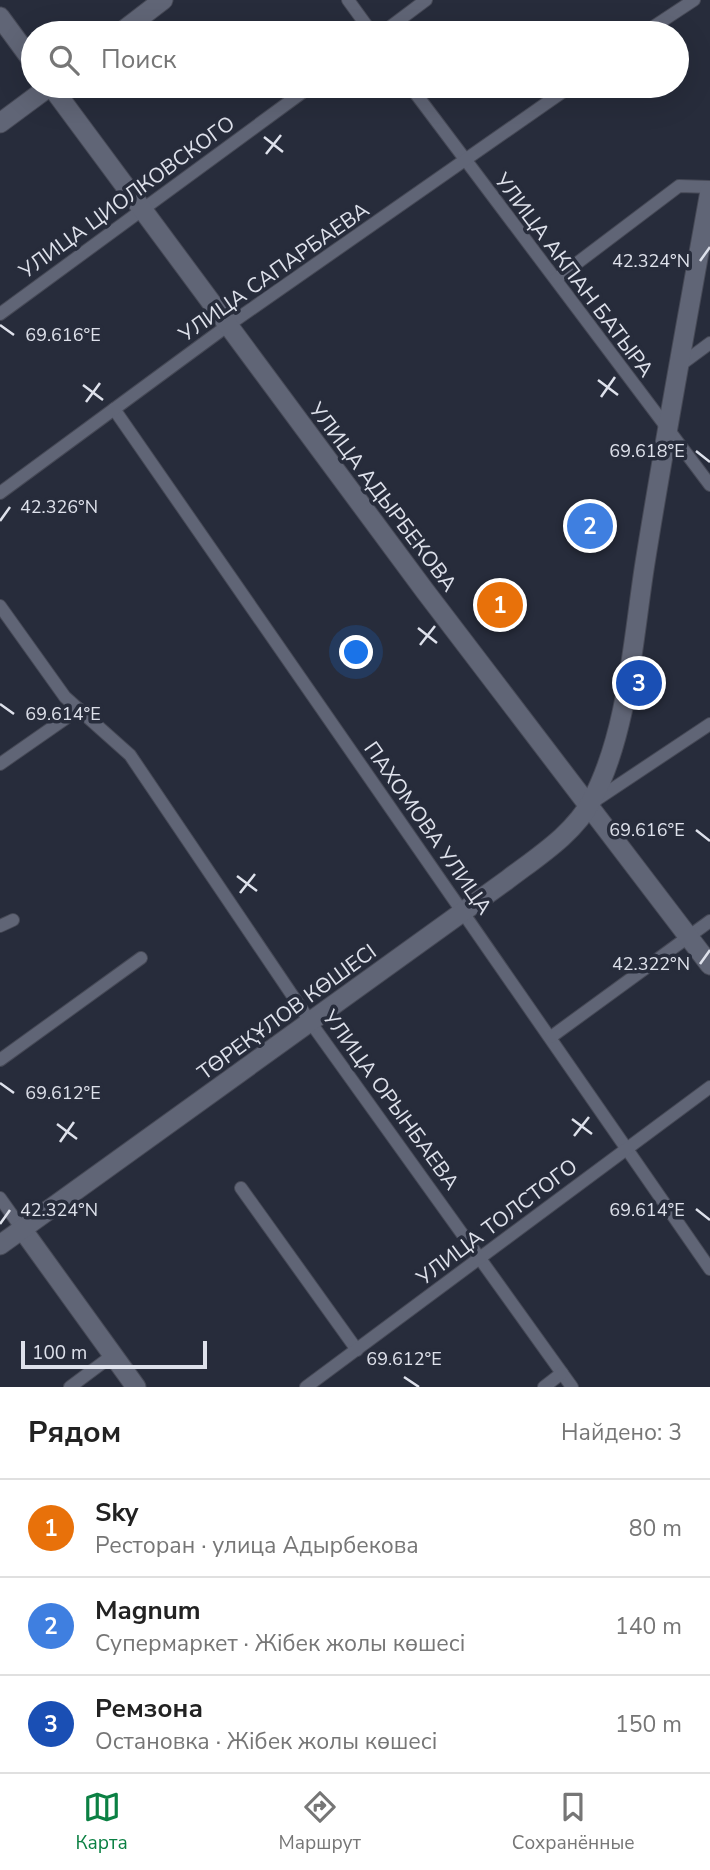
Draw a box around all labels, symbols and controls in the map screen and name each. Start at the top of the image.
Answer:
search box [21,21,689,98]
icon: search [45,41,83,79]
text: Поиск [101,42,177,77]
street label: УЛИЦА ЦИОЛКОВСКОГО [13,109,240,285]
street label: УЛИЦА АКПАН БАТЫРА [488,167,660,383]
street label: УЛИЦА САПАРБАЕВА [173,196,375,349]
text: 42.324°N [612,249,690,273]
text: 69.616°E [25,323,101,347]
street label: УЛИЦА АДЫРБЕКОВА [302,396,463,597]
text: 69.618°E [609,439,685,463]
text: 42.326°N [20,495,98,519]
pin: 2 [567,500,613,552]
pin: 1 [477,579,523,631]
your location [339,635,373,669]
pin: 3 [616,657,662,709]
text: 69.614°E [25,702,101,726]
street label: ПАХОМОВА УЛИЦА [358,736,498,920]
text: 69.616°E [609,818,685,842]
street label: ТӨРЕҚҰЛОВ КӨШЕСІ [192,938,382,1086]
text: 42.322°N [612,952,690,976]
street label: УЛИЦА ОРЫНБАЕВА [316,1004,466,1196]
text: 69.612°E [25,1081,101,1105]
street label: УЛИЦА ТОЛСТОГО [410,1152,583,1292]
text: 42.324°N [20,1198,98,1222]
text: 69.614°E [609,1198,685,1222]
scale bar [21,1338,206,1370]
text: 100 m [32,1340,87,1366]
text: 69.612°E [366,1347,442,1371]
text: Рядом [28,1412,121,1453]
text: Найдено: 3 [561,1417,682,1448]
text: Sky [95,1495,139,1530]
text: 1 [44,1513,58,1544]
text: 80 m [629,1513,682,1544]
text: Ресторан · улица Адырбекова [95,1530,419,1561]
text: Magnum [95,1593,201,1628]
text: 2 [44,1611,58,1642]
text: 140 m [615,1611,682,1642]
text: Супермаркет · Жібек жолы көшесі [95,1628,465,1659]
text: Ремзона [95,1691,203,1726]
text: 3 [44,1709,58,1740]
text: 150 m [615,1709,682,1740]
text: Остановка · Жібек жолы көшесі [95,1726,437,1757]
tab: Карта [75,1788,128,1856]
tab: Маршрут [279,1788,361,1856]
tab: Сохранённые [512,1788,635,1856]

